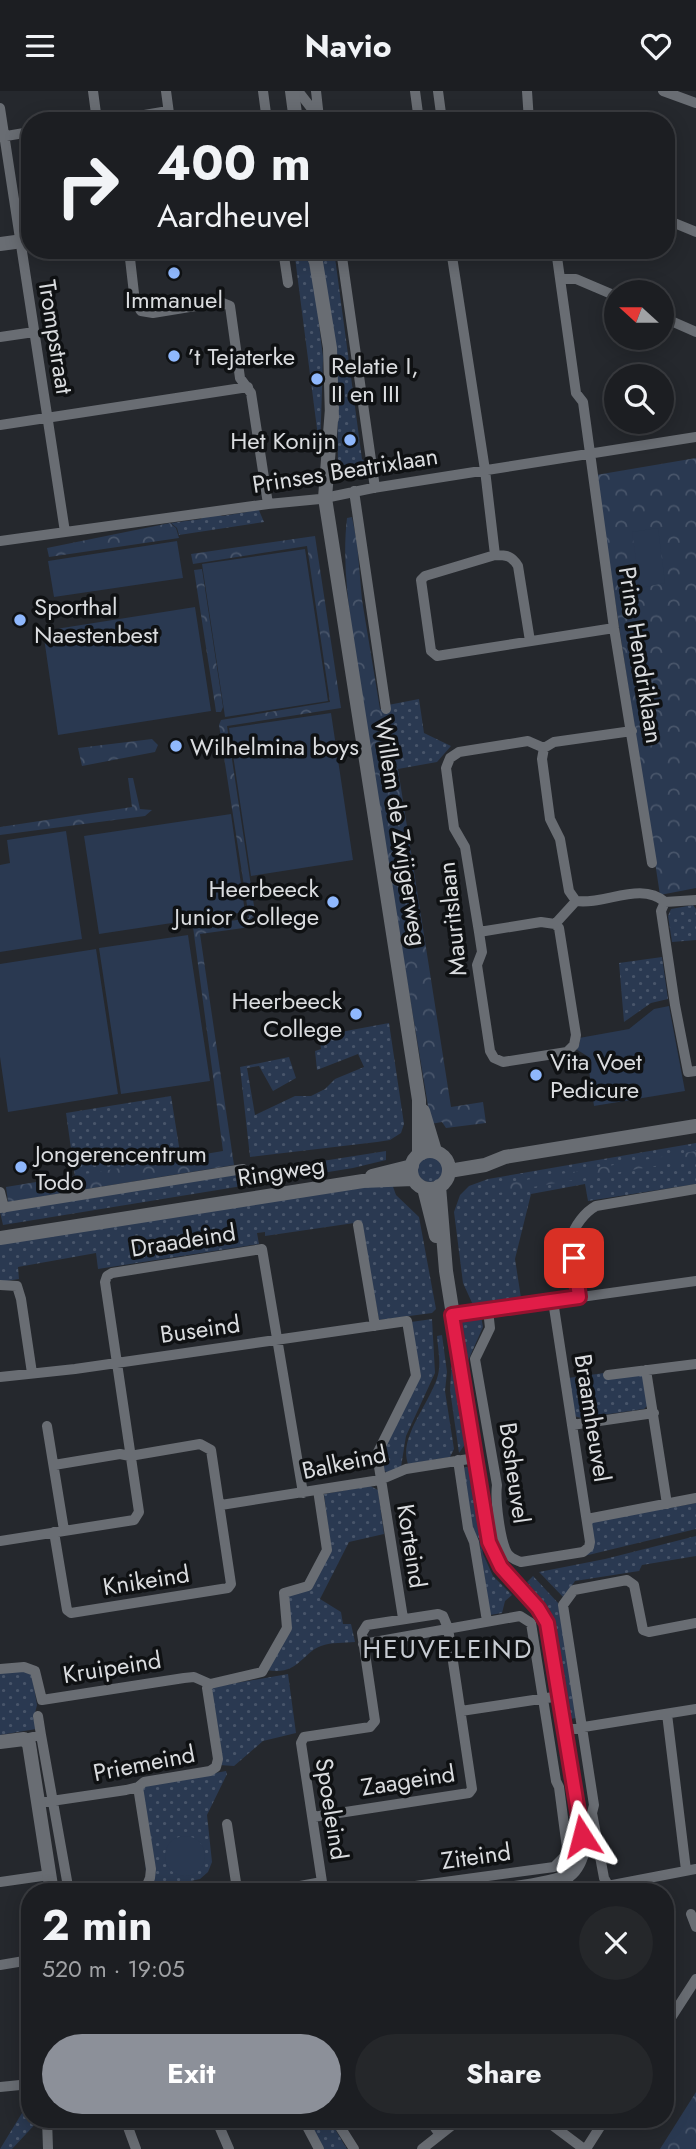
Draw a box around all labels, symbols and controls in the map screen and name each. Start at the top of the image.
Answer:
text: Navio [304,23,392,69]
icon: menu [21,27,59,65]
icon: heart [637,27,675,65]
text: 400 m [157,128,311,198]
icon: right [42,140,133,231]
text: Aardheuvel [157,193,310,239]
marker: Immanuel [166,265,182,281]
street label: Trompstraat [30,277,82,397]
north arrow [604,280,674,350]
map controls [604,280,674,434]
place label: Immanuel [125,282,223,317]
place label: ’t Tejaterke [188,339,295,374]
marker: ’t Tejaterke [166,348,182,364]
place label: Relatie I, II en III [331,348,419,411]
button: search [604,364,674,434]
marker: Relatie I, II en III [309,371,325,387]
place label: Het Konijn [230,423,336,458]
marker: Het Konijn [342,432,358,448]
street label: Prinses Beatrixlaan [250,438,440,502]
street label: Prins Hendriklaan [610,564,672,746]
place label: Sporthal Naestenbest [34,589,159,652]
marker: Sporthal Naestenbest [12,612,28,628]
street label: Willem de Zwijgerweg [366,716,436,948]
place label: Wilhelmina boys [190,729,359,764]
marker: Wilhelmina boys [168,738,184,754]
street label: Mauritslaan [429,860,475,978]
place label: Heerbeeck Junior College [171,871,319,934]
marker: Heerbeeck Junior College [325,894,341,910]
place label: Heerbeeck College [231,983,342,1046]
marker: Heerbeeck College [348,1006,364,1022]
place label: Vita Voet Pedicure [550,1044,642,1107]
marker: Vita Voet Pedicure [528,1067,544,1083]
place label: Jongerencentrum Todo [32,1136,207,1199]
street label: Ringweg [235,1147,327,1195]
marker: Jongerencentrum Todo [13,1159,29,1175]
street label: Draadeind [128,1214,238,1266]
pin [544,1228,604,1288]
icon: arrive [555,1239,593,1277]
street label: Buseind [158,1306,242,1352]
street label: Braamheuvel [566,1352,620,1484]
street label: Bosheuvel [491,1420,539,1526]
street label: Balkeind [299,1436,389,1488]
street label: Korteind [388,1501,436,1591]
street label: Knikeind [100,1556,192,1604]
district label: HEUVELEIND [363,1630,533,1668]
street label: Kruipeind [60,1642,164,1692]
street label: Priemeind [90,1736,198,1790]
street label: Zaageind [358,1755,458,1805]
street label: Spoeleind [307,1756,357,1862]
position arrow [545,1799,619,1873]
street label: Ziteind [439,1834,513,1878]
text: 2 min [42,1895,152,1956]
button: close [579,1906,653,1980]
text: 520 m · 19:05 [42,1952,185,1986]
button: Exit [42,2034,341,2114]
button: Share [355,2034,653,2114]

